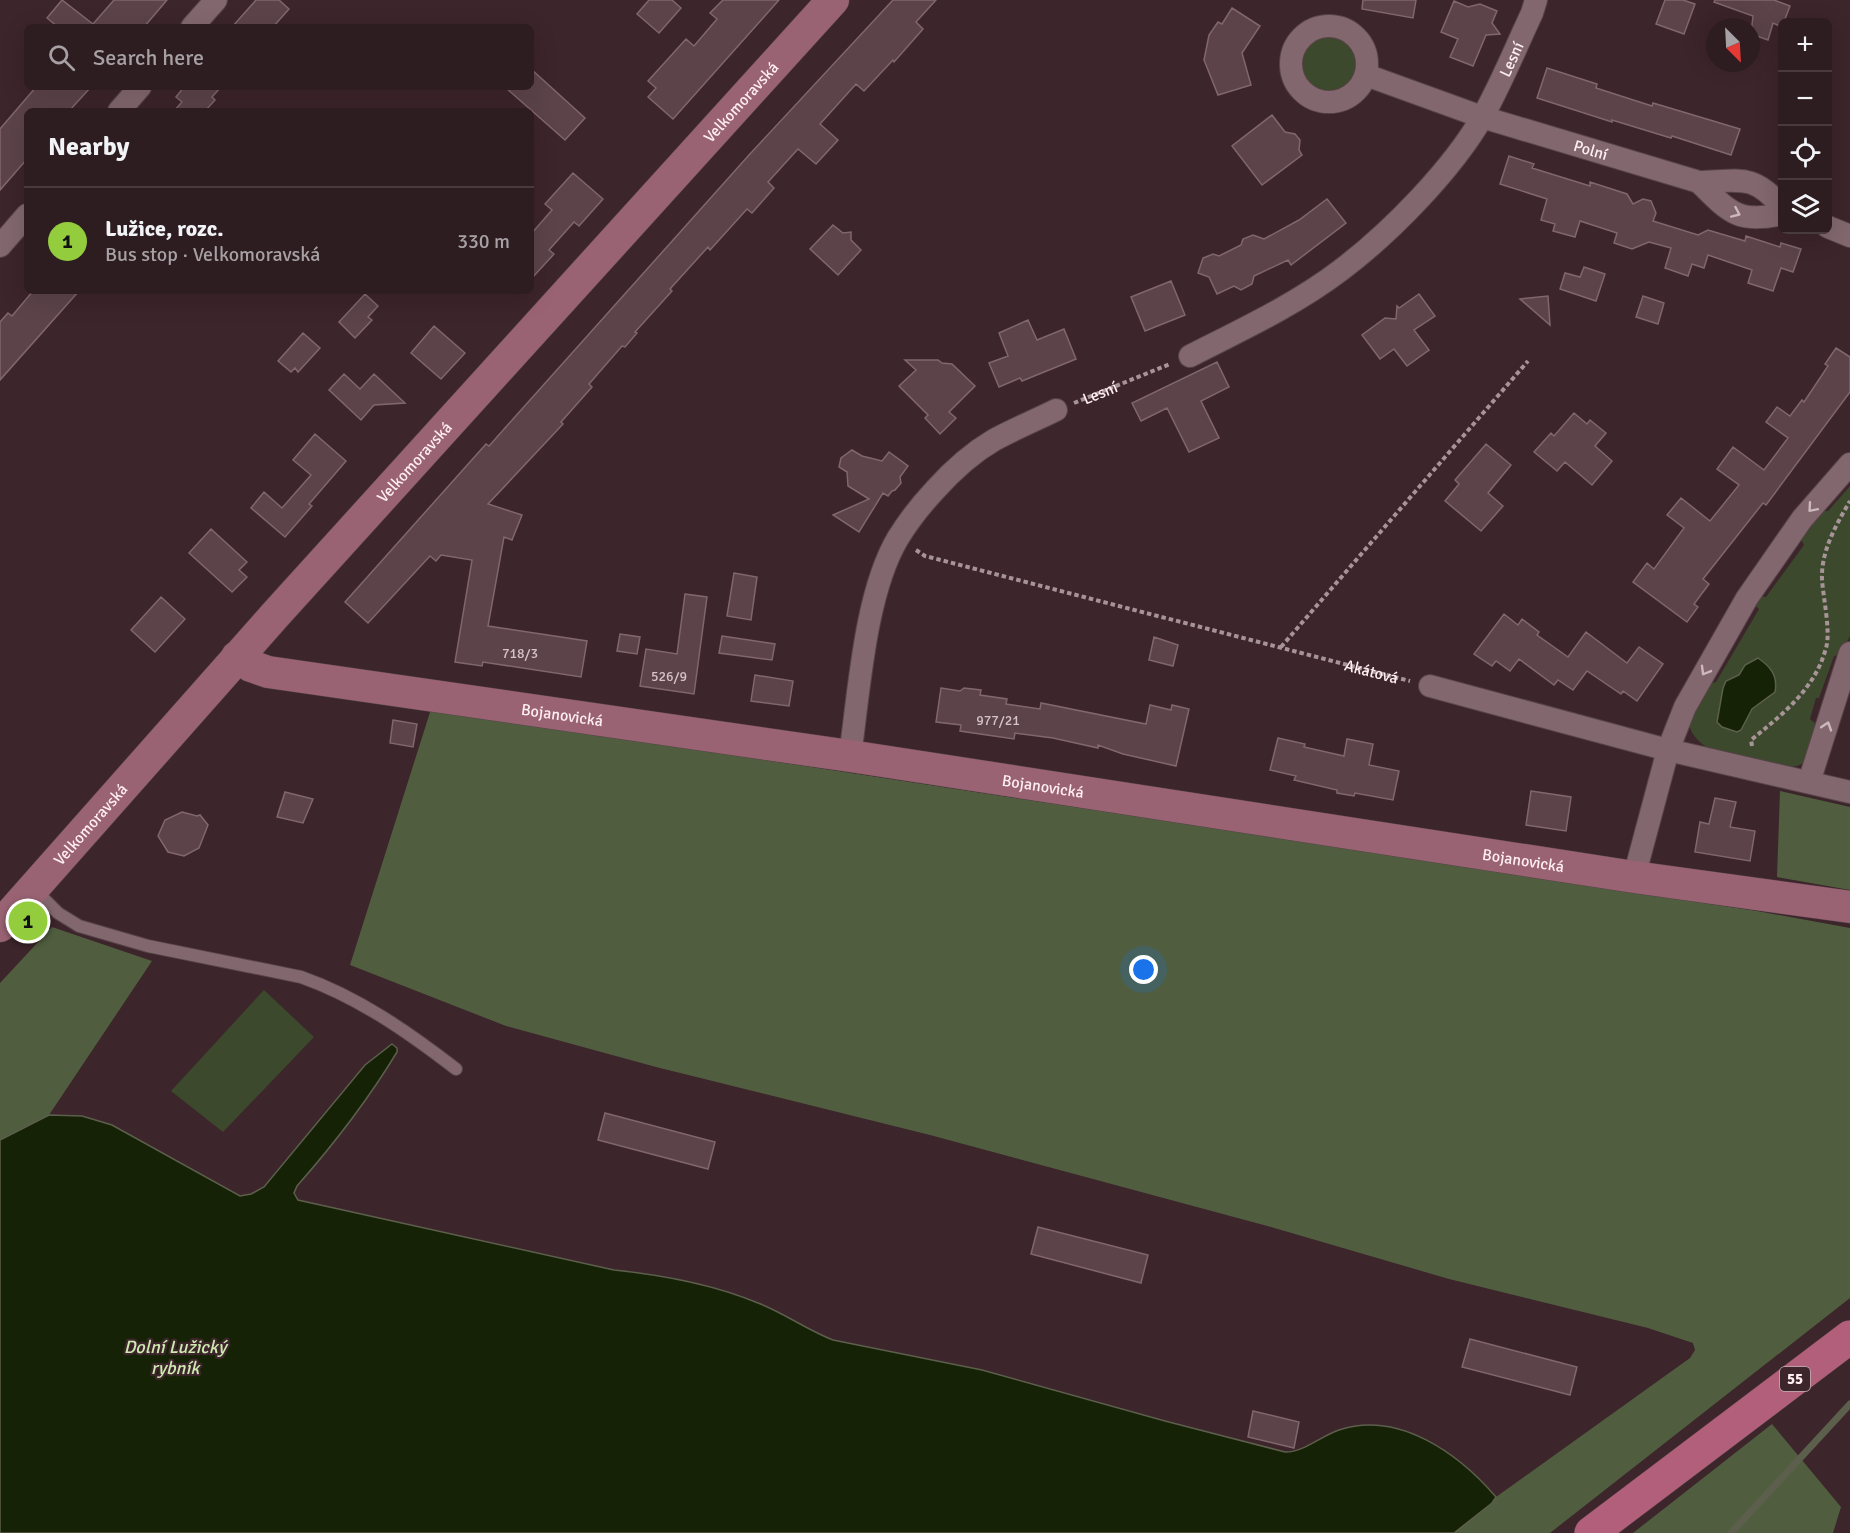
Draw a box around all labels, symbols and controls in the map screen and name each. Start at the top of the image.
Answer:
north arrow [1706,18,1760,72]
map controls [1778,18,1832,234]
button: + [1778,18,1832,72]
search box [24,24,534,90]
street label: Lesní [1495,38,1529,80]
icon: search [45,41,78,74]
text: Search here [93,44,204,71]
street label: Velkomoravská [700,58,783,147]
button: − [1778,72,1832,126]
button: locate [1778,126,1832,180]
text: Nearby [48,131,129,163]
street label: Polní [1571,136,1611,165]
button: layers [1778,180,1832,234]
one-way arrow [1729,206,1740,218]
text: Lužice, rozc. [105,215,223,242]
text: 1 [62,229,73,254]
text: 330 m [457,229,510,254]
text: Bus stop · Velkomoravská [105,242,320,267]
street label: Lesní [1080,377,1121,409]
street label: Velkomoravská [373,418,457,507]
one-way arrow [1808,501,1819,512]
house number: 718/3 [502,645,538,662]
street label: Akátová [1342,656,1400,689]
one-way arrow [1701,665,1712,675]
house number: 526/9 [651,668,687,685]
street label: Bojanovická [520,700,604,731]
house number: 977/21 [976,712,1020,729]
one-way arrow [1820,721,1832,732]
street label: Bojanovická [1001,771,1085,803]
street label: Velkomoravská [49,780,132,870]
street label: Bojanovická [1481,845,1566,877]
pin: 1 [9,898,48,944]
your location [1129,955,1158,984]
water label: Dolní Lužický rybník [124,1336,229,1379]
road number: 55 [1780,1367,1810,1391]

